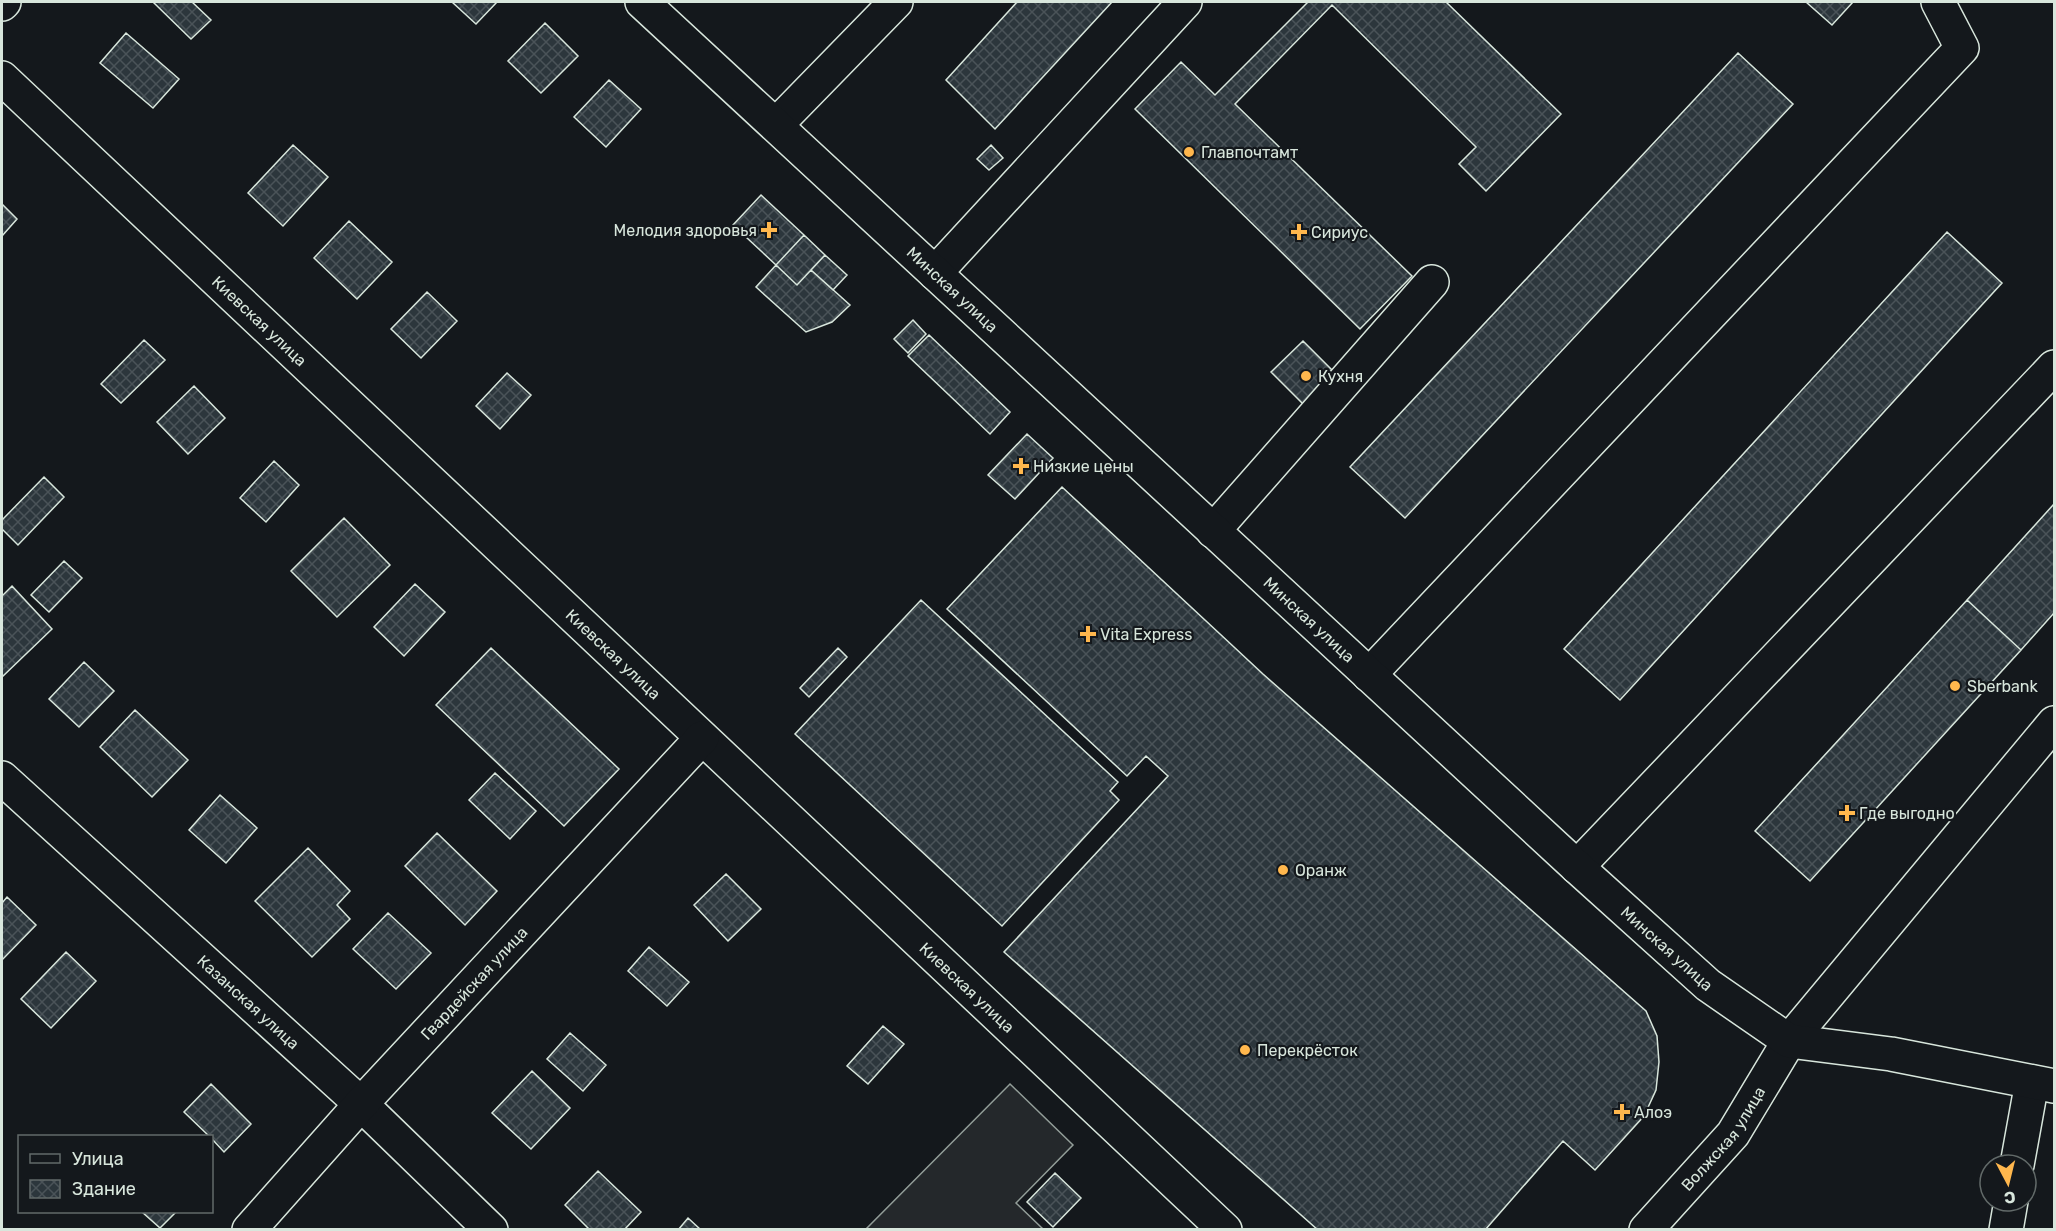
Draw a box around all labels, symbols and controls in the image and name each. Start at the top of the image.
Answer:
place label: Главпочтамт [1201,143,1298,162]
marker: Главпочтамт [1182,145,1196,159]
place label: Мелодия здоровья [614,221,757,240]
marker: Мелодия здоровья [762,223,776,237]
place label: Сириус [1311,223,1368,242]
marker: Сириус [1292,225,1306,239]
street label: Минская улица [903,243,1002,336]
street label: Киевская улица [208,272,311,370]
place label: Кухня [1318,367,1363,386]
marker: Кухня [1299,369,1313,383]
place label: Низкие цены [1033,457,1133,476]
marker: Низкие цены [1014,459,1028,473]
street label: Минская улица [1259,573,1358,666]
street label: Киевская улица [562,605,664,703]
place label: Vita Express [1100,625,1192,644]
marker: Vita Express [1081,627,1095,641]
place label: Sberbank [1967,677,2039,696]
marker: Sberbank [1948,679,1962,693]
place label: Где выгодно [1859,804,1955,823]
marker: Где выгодно [1840,806,1854,820]
place label: Оранж [1295,861,1347,880]
marker: Оранж [1276,863,1290,877]
street label: Минская улица [1617,902,1717,995]
street label: Гвардейская улица [417,923,531,1044]
street label: Киевская улица [916,938,1018,1037]
street label: Казанская улица [193,951,303,1053]
place label: Перекрёсток [1257,1041,1358,1060]
marker: Перекрёсток [1238,1043,1252,1057]
street label: Волжская улица [1677,1083,1769,1195]
place label: Алоэ [1634,1103,1672,1122]
marker: Алоэ [1615,1105,1629,1119]
legend [18,1135,213,1213]
text: Улица [72,1148,124,1170]
north arrow [1978,1153,2038,1213]
text: Здание [72,1178,136,1200]
text: С [2003,1187,2017,1208]

